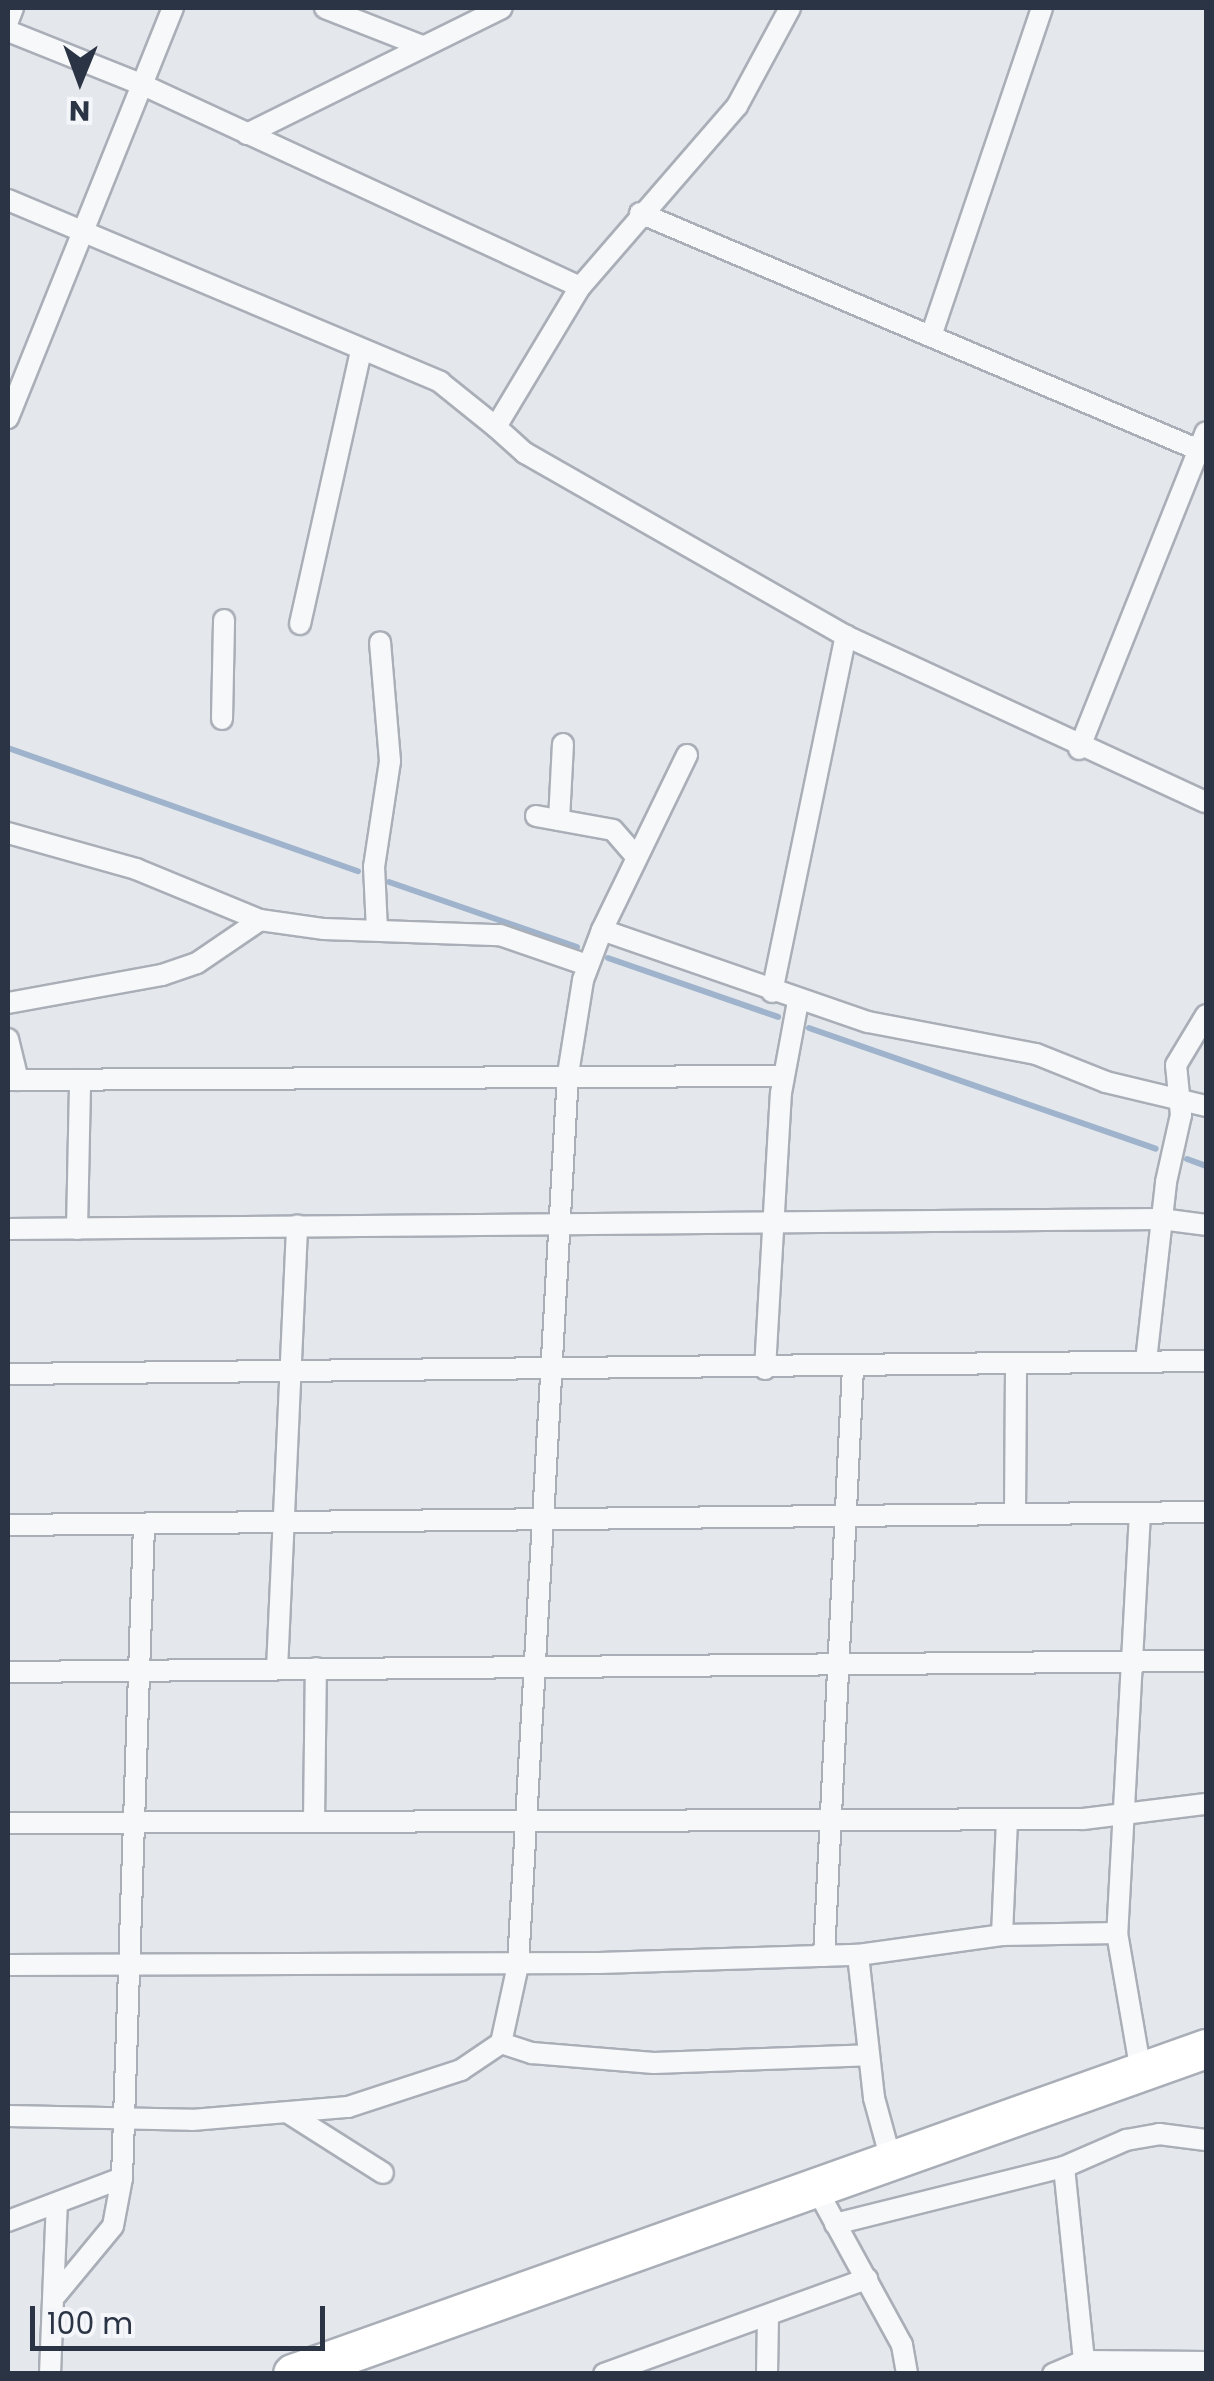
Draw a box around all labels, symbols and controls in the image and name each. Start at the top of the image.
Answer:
north arrow [30,30,130,130]
text: N [69,91,90,130]
scale bar [35,2286,330,2348]
text: 100 m [47,2302,133,2345]

